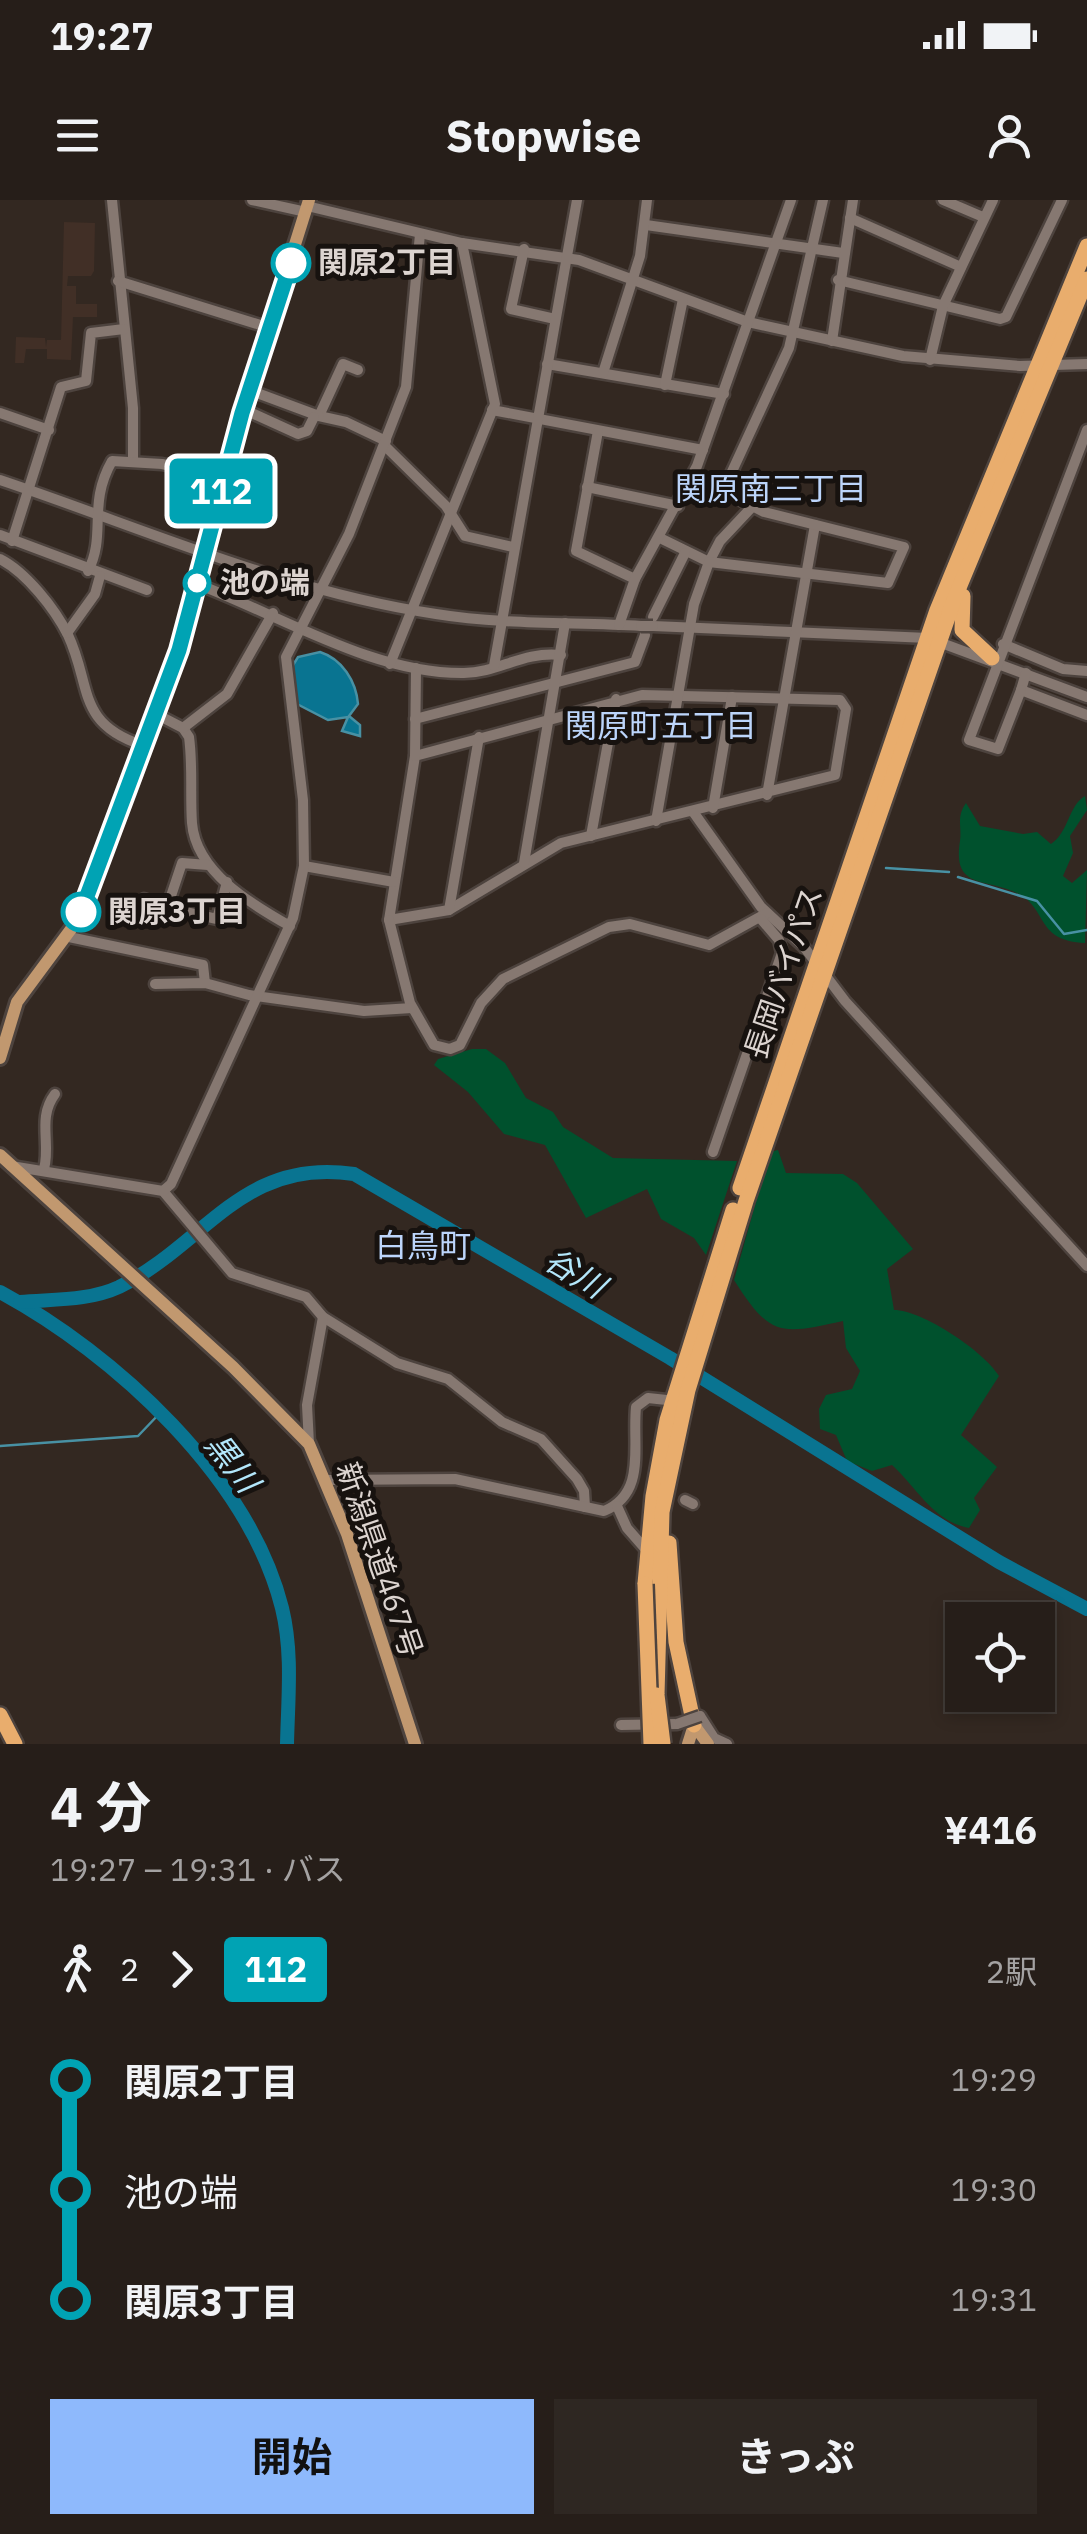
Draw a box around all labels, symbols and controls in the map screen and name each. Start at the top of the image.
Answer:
text: 19:27 [50,11,154,60]
text: Stopwise [446,106,641,164]
icon: menu [50,108,105,163]
icon: person [982,108,1037,163]
place label: 関原2丁目 [318,242,456,281]
marker: 関原2丁目 [272,244,310,282]
line badge: 112 [164,458,278,524]
district label: 関原南三丁目 [675,467,867,509]
text: 112 [189,468,253,514]
place label: 池の端 [220,562,310,601]
marker: 池の端 [184,570,210,596]
district label: 関原町五丁目 [565,704,757,746]
street label: 長岡バイパス [735,881,830,1064]
place label: 関原3丁目 [108,891,246,930]
marker: 関原3丁目 [62,893,100,931]
district label: 白鳥町 [375,1224,471,1266]
water label: 谷川 [537,1238,616,1308]
water label: 黒川 [197,1424,271,1503]
street label: 新潟県道467号 [329,1457,432,1662]
map controls [945,1602,1055,1712]
button: locate [945,1602,1055,1712]
text: 4 分 [50,1771,151,1842]
text: ¥416 [944,1805,1037,1854]
text: 19:27 – 19:31 · バス [50,1848,346,1890]
icon: walk [50,1942,105,1997]
icon: forward [154,1942,209,1997]
text: 112 [244,1946,307,1992]
text: 2 [120,1948,139,1990]
text: 2駅 [986,1950,1037,1992]
text: 関原2丁目 [124,2057,299,2106]
text: 19:29 [951,2058,1037,2100]
text: 池の端 [124,2167,238,2216]
text: 19:30 [951,2168,1037,2210]
text: 関原3丁目 [124,2277,299,2326]
text: 19:31 [951,2278,1037,2320]
button: 開始 [50,2399,534,2514]
button: きっぷ [554,2399,1037,2514]

